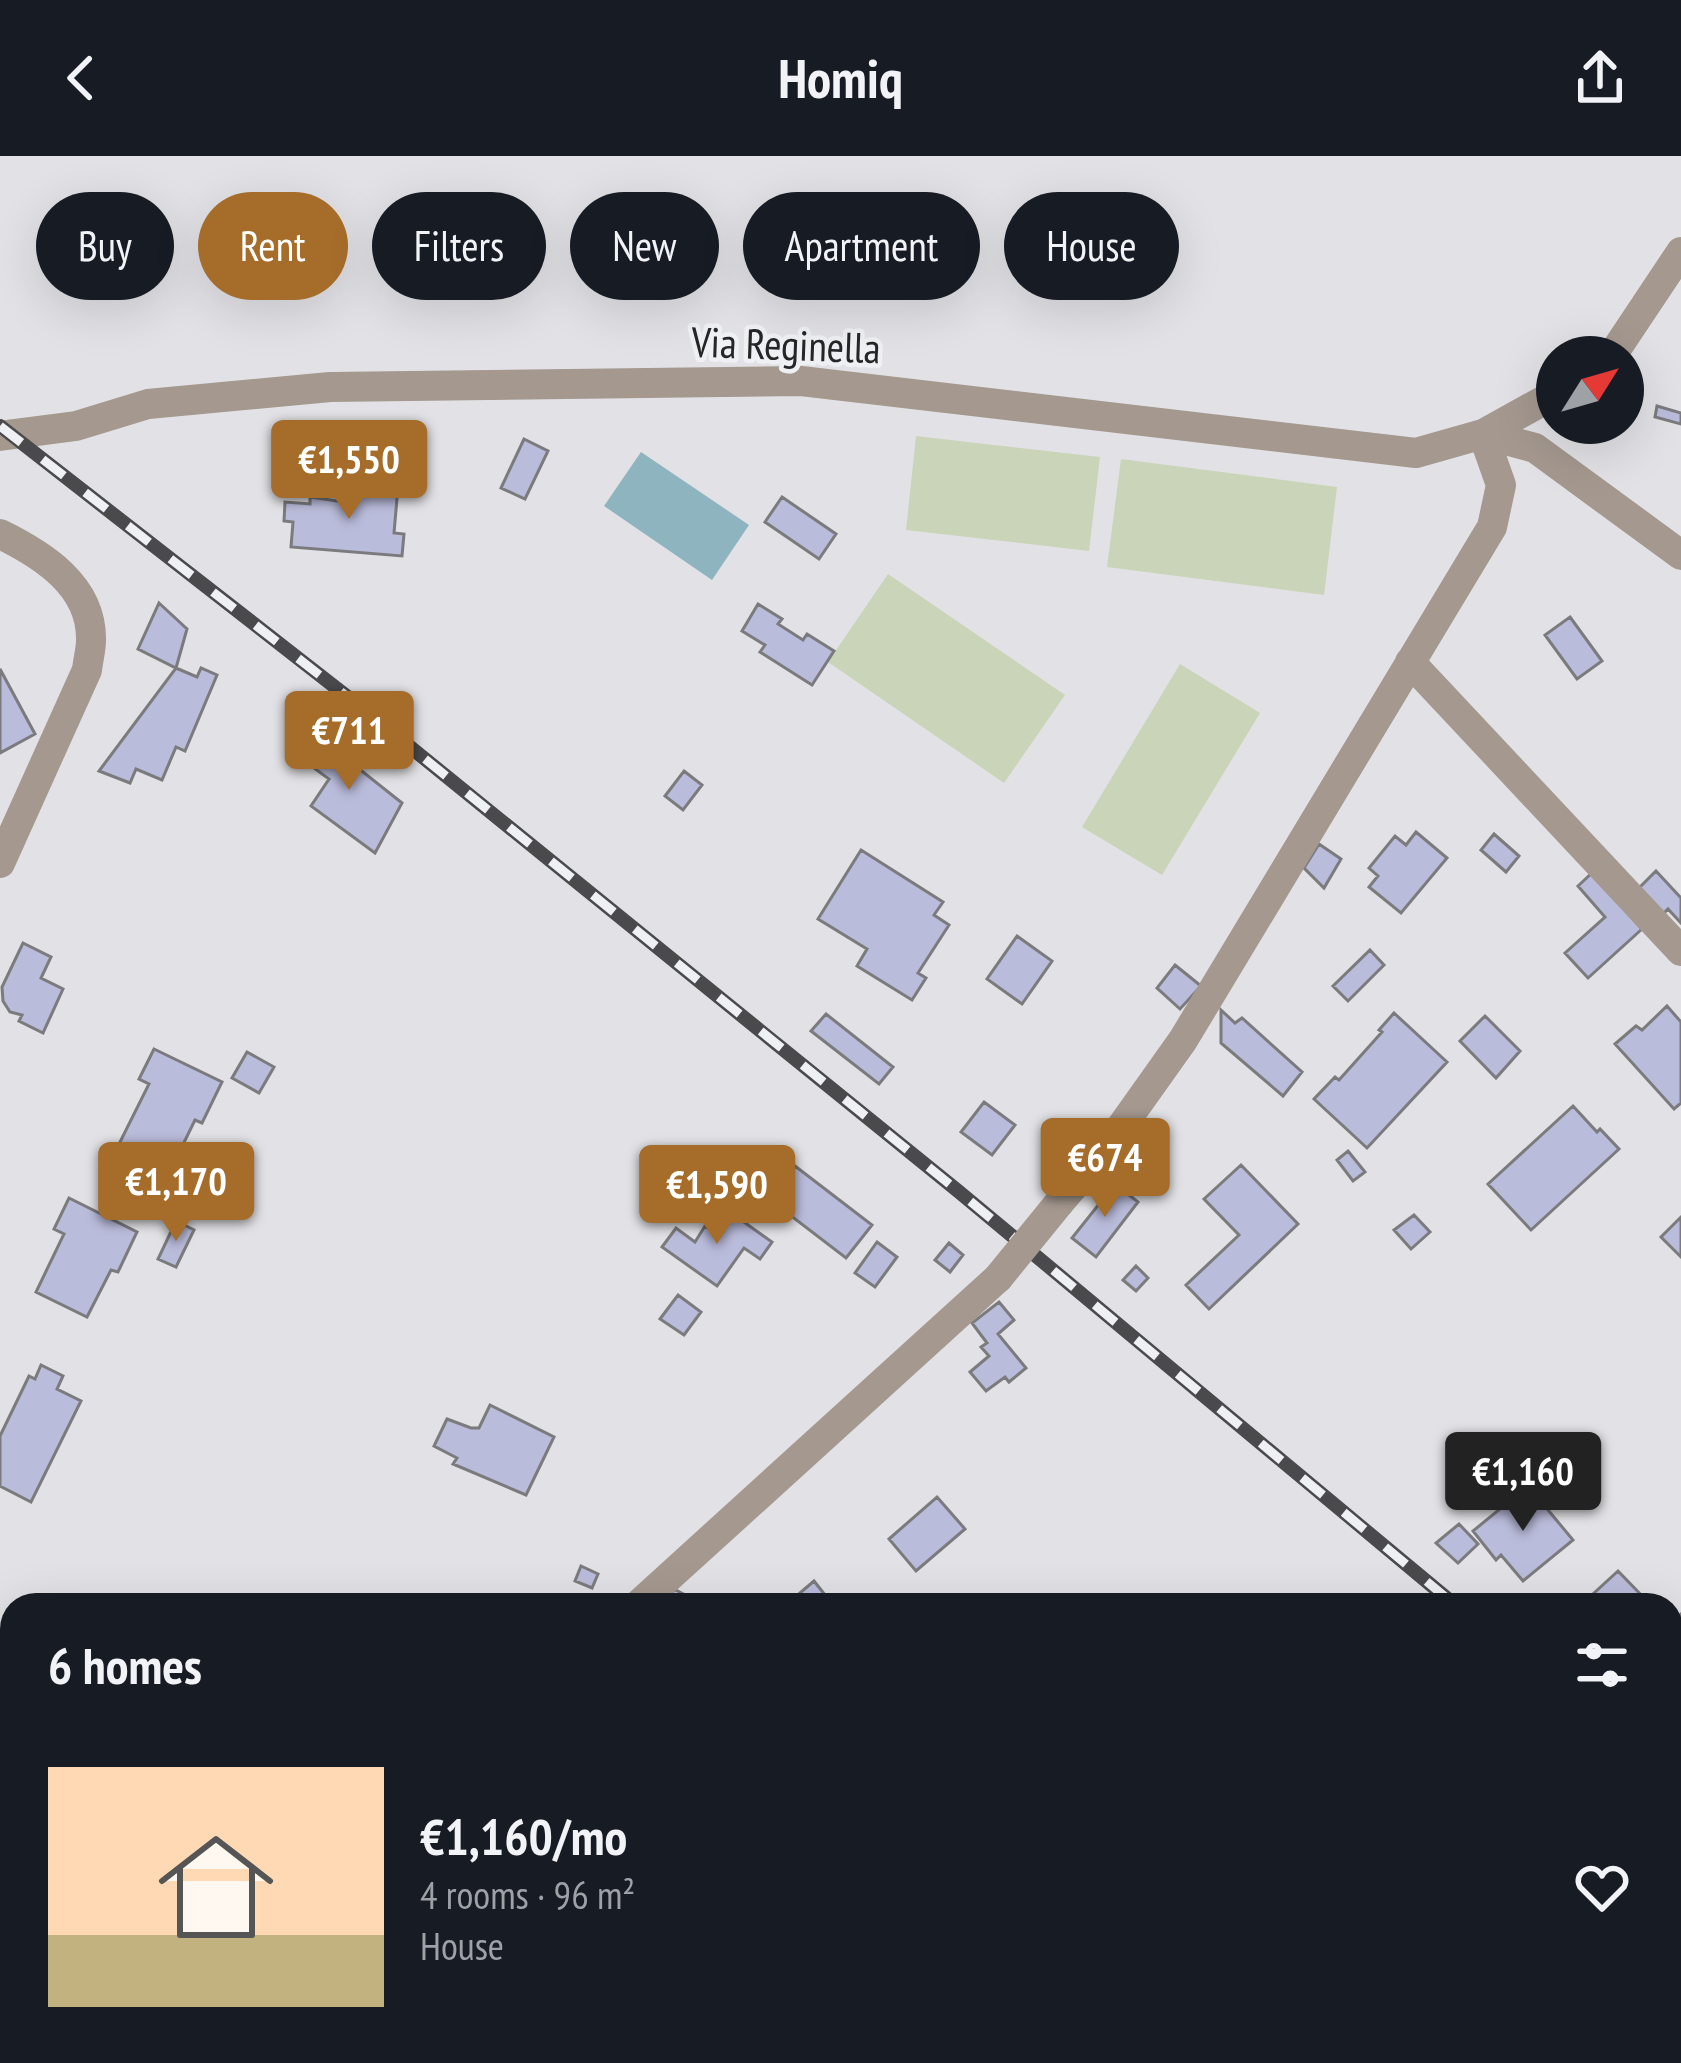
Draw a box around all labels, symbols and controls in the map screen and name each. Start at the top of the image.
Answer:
text: Homiq [778,43,903,113]
icon: back [48,45,114,111]
icon: share [1567,45,1633,111]
chip: Buy [36,192,174,300]
chip: Rent [198,192,348,300]
chip: Filters [372,192,546,300]
chip: New [570,192,719,300]
chip: Apartment [743,192,980,300]
chip: House [1004,192,1179,300]
street label: Via Reginella [690,314,882,375]
north arrow [1536,336,1644,444]
map controls [1536,336,1644,444]
pin: €1,550 [251,420,447,522]
text: €1,550 [298,433,400,484]
pin: €711 [278,691,420,793]
text: €711 [312,704,386,755]
pin: €674 [1034,1118,1176,1220]
text: €674 [1068,1131,1142,1182]
pin: €1,170 [78,1142,274,1244]
pin: €1,590 [619,1145,815,1247]
text: €1,170 [125,1155,227,1206]
text: €1,590 [666,1158,768,1209]
pin: €1,160 [1425,1432,1621,1534]
text: €1,160 [1472,1445,1574,1496]
text: 6 homes [48,1632,202,1698]
icon: filters [1569,1632,1635,1698]
text: €1,160/mo [420,1803,627,1869]
icon: home [144,1815,288,1959]
icon: heart [1569,1854,1635,1920]
text: 4 rooms · 96 m² [420,1869,635,1920]
text: House [420,1920,504,1971]

